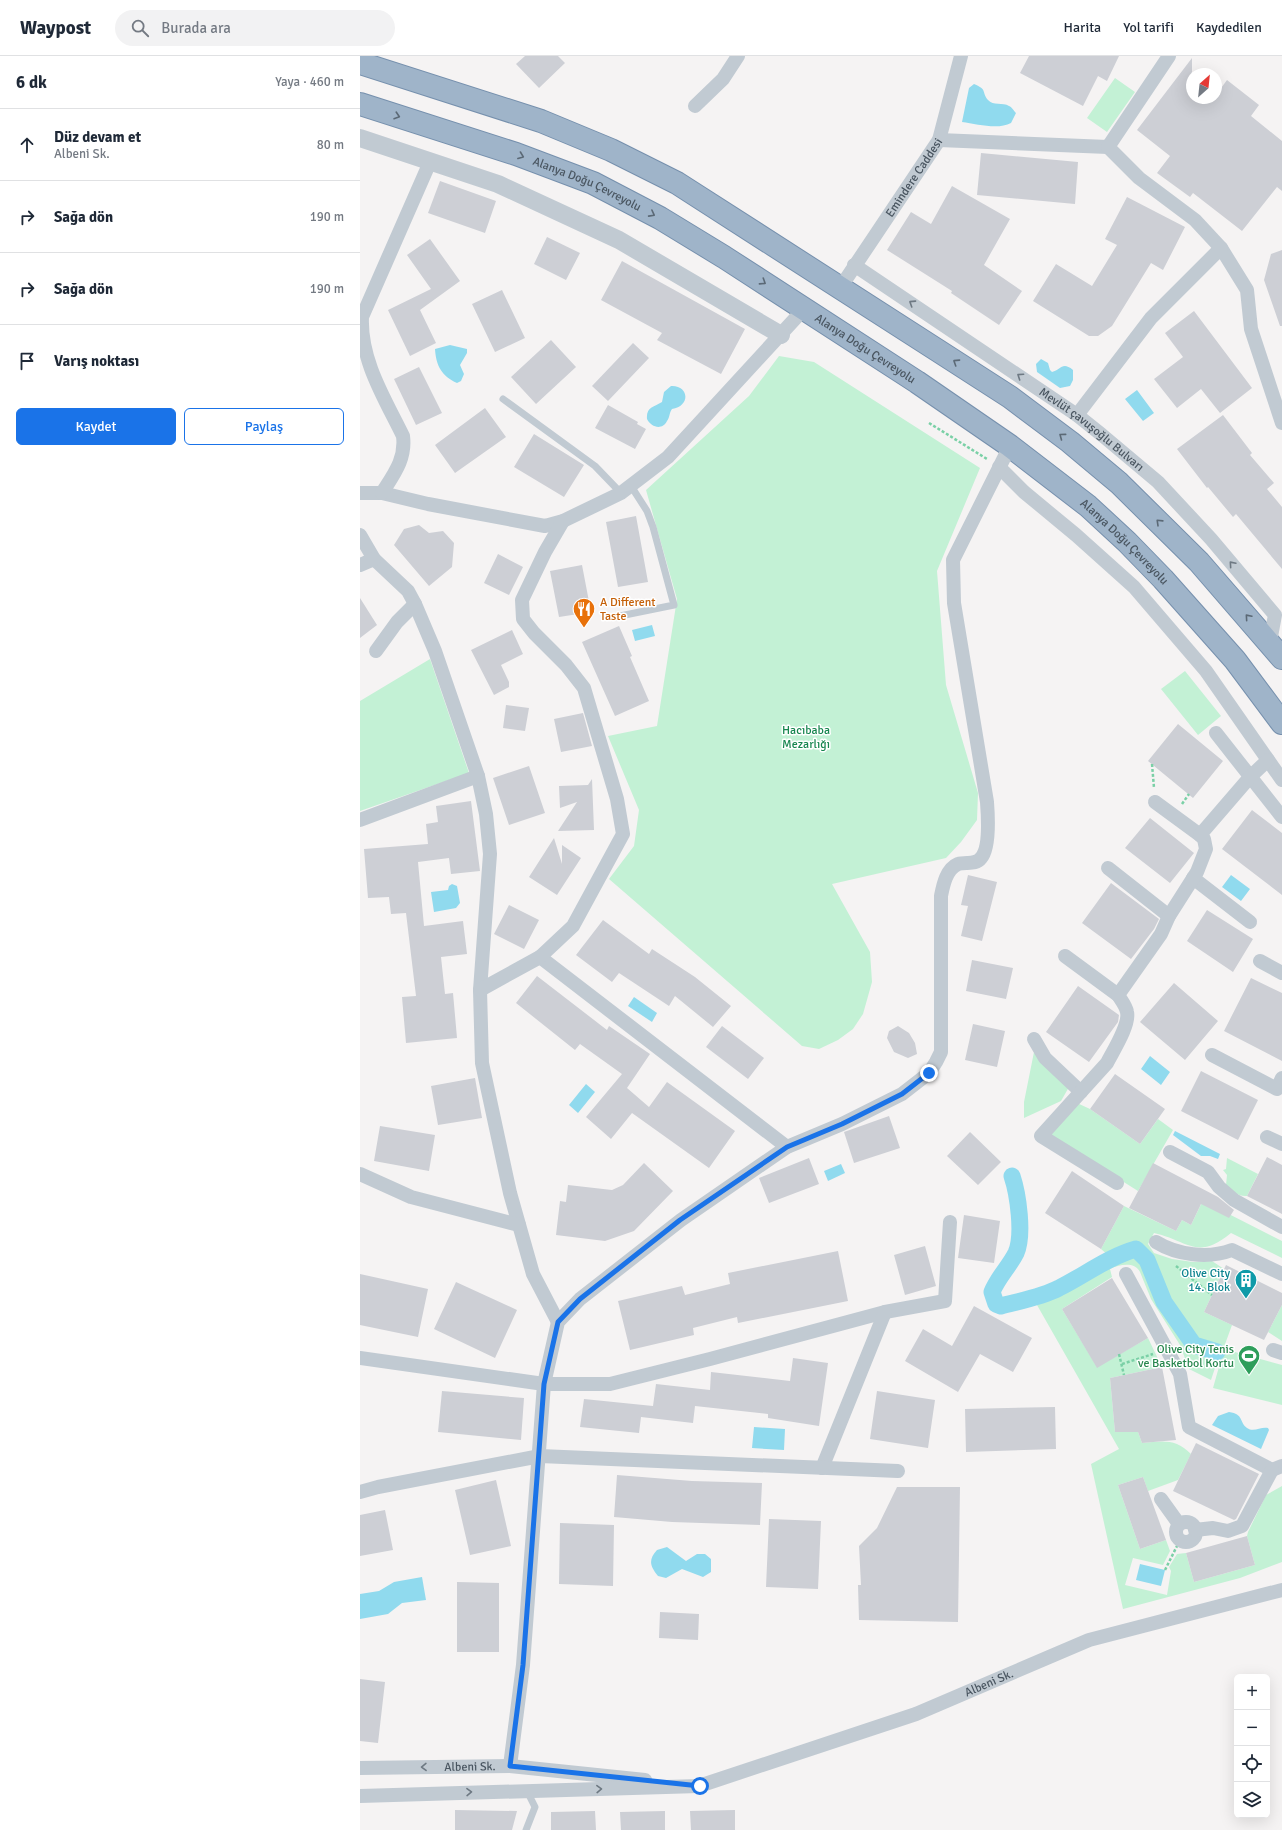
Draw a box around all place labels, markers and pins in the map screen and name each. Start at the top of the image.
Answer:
place label: A Different Taste [600,595,655,624]
restaurant icon: A Different Taste [571,596,597,629]
place label: Olive City 14. Blok [1181,1266,1230,1295]
building icon: Olive City 14. Blok [1233,1267,1259,1300]
place label: Olive City Tenis ve Basketbol Kortu [1138,1342,1234,1371]
sports icon: Olive City Tenis ve Basketbol Kortu [1236,1343,1262,1376]

